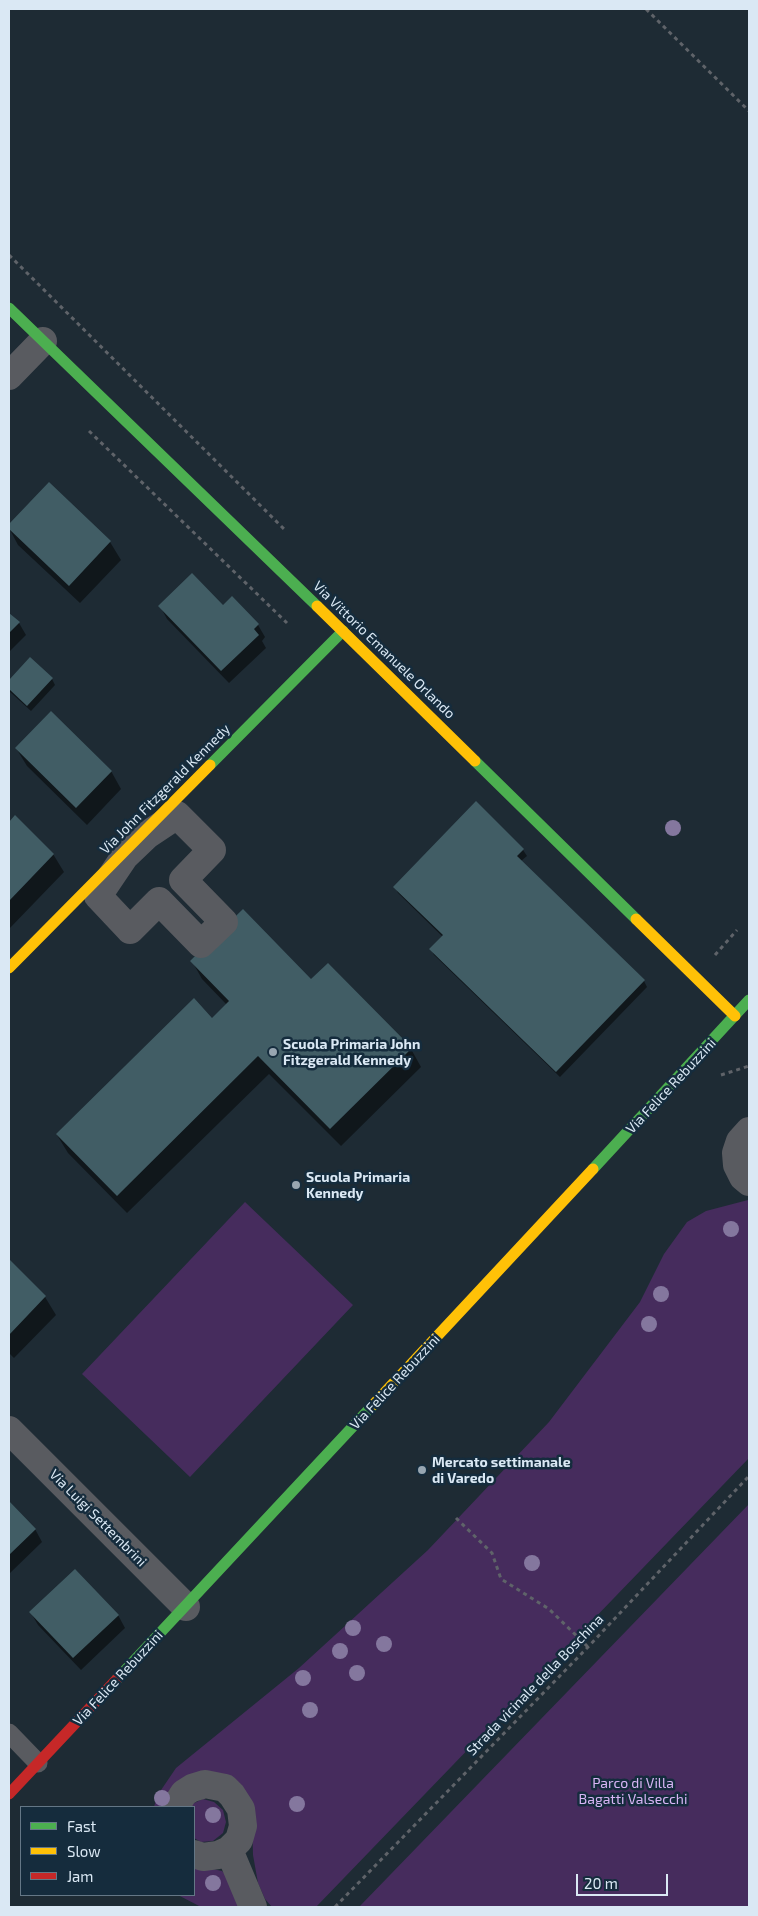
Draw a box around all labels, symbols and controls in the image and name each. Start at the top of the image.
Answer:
street label: Via Vittorio Emanuele Orlando [310,578,458,722]
street label: Via John Fitzgerald Kennedy [96,720,234,858]
street label: Via Felice Rebuzzini [623,1035,719,1137]
place label: Scuola Primaria John Fitzgerald Kennedy [283,1036,420,1068]
marker: Scuola Primaria John Fitzgerald Kennedy [267,1046,279,1058]
place label: Scuola Primaria Kennedy [306,1169,410,1202]
marker: Scuola Primaria Kennedy [290,1179,302,1191]
street label: Via Felice Rebuzzini [347,1331,443,1433]
place label: Mercato settimanale di Varedo [432,1454,571,1486]
marker: Mercato settimanale di Varedo [416,1464,428,1476]
street label: Via Luigi Settembrini [46,1466,150,1570]
street label: Strada vicinale della Boschina [463,1611,607,1759]
street label: Via Felice Rebuzzini [70,1627,166,1729]
park label: Parco di Villa Bagatti Valsecchi [579,1775,687,1808]
legend [20,1806,195,1896]
text: Fast [67,1817,96,1835]
text: Slow [67,1842,101,1860]
scale bar [578,1864,670,1896]
text: Jam [67,1867,93,1885]
text: 20 m [584,1874,618,1892]

